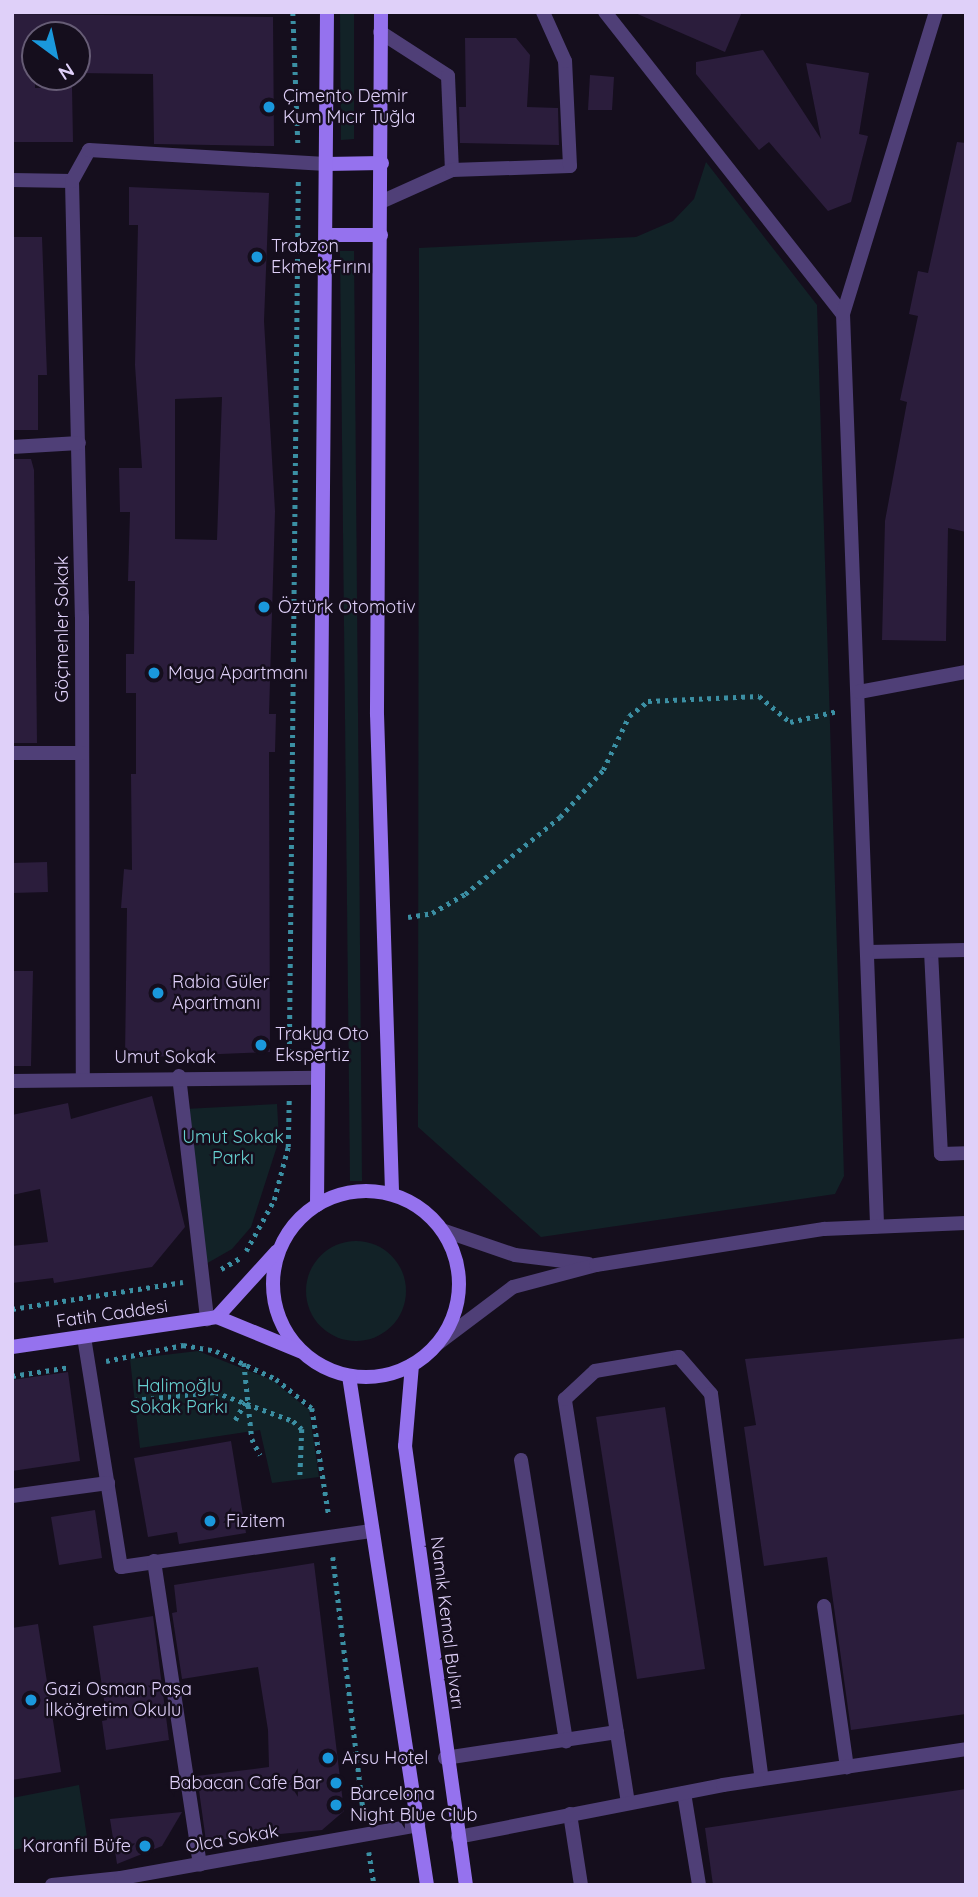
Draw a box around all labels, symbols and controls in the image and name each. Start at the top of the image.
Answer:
north arrow [21,21,91,91]
text: N [54,58,79,86]
place label: Çimento Demir Kum Mıcır Tuğla [283,86,415,128]
marker: Çimento Demir Kum Mıcır Tuğla [261,99,277,115]
place label: Trabzon Ekmek Fırını [271,236,371,278]
marker: Trabzon Ekmek Fırını [249,249,265,265]
street label: Göçmenler Sokak [51,556,73,702]
place label: Öztürk Otomotiv [278,596,416,618]
marker: Öztürk Otomotiv [256,599,272,615]
place label: Maya Apartmanı [168,662,308,684]
marker: Maya Apartmanı [146,665,162,681]
place label: Rabia Güler Apartmanı [172,972,269,1014]
marker: Rabia Güler Apartmanı [150,985,166,1001]
place label: Trakya Oto Ekspertiz [275,1024,369,1066]
marker: Trakya Oto Ekspertiz [253,1037,269,1053]
street label: Umut Sokak [114,1046,216,1068]
park label: Umut Sokak Parkı [182,1127,284,1170]
street label: Fatih Caddesi [55,1295,169,1333]
park label: Halimoğlu Sokak Parkı [130,1376,228,1418]
place label: Fizitem [226,1510,285,1532]
marker: Fizitem [200,1511,220,1531]
street label: Namık Kemal Bulvarı [426,1535,468,1711]
place label: Gazi Osman Paşa İlköğretim Okulu [45,1679,192,1722]
marker: Gazi Osman Paşa İlköğretim Okulu [23,1692,39,1708]
place label: Arsu Hotel [342,1747,428,1769]
marker: Arsu Hotel [320,1750,336,1766]
place label: Babacan Cafe Bar [169,1772,322,1794]
marker: Babacan Cafe Bar [328,1775,344,1791]
place label: Barcelona Night Blue Club [350,1784,477,1826]
marker: Barcelona Night Blue Club [328,1797,344,1813]
street label: Olca Sokak [184,1820,280,1858]
place label: Karanfil Büfe [23,1835,131,1857]
marker: Karanfil Büfe [137,1838,153,1854]

